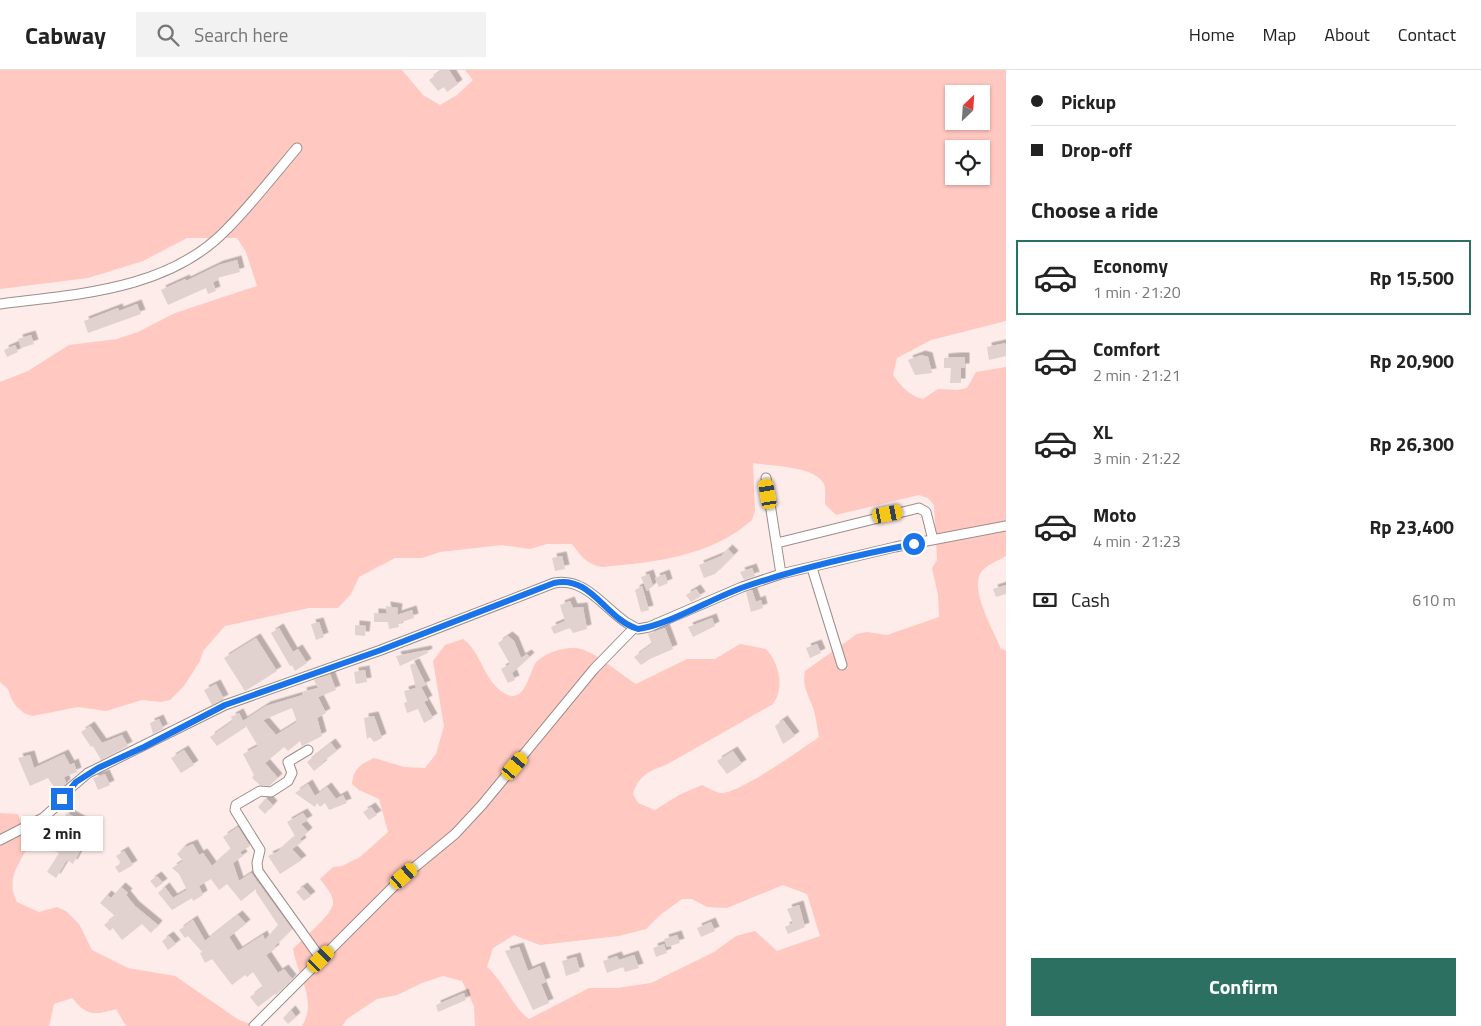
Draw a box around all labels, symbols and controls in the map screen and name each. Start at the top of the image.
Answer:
search box [136,12,486,57]
text: Cabway [25,17,106,53]
text: Search here [194,20,288,49]
icon: search [154,21,182,49]
text: Home [1189,21,1235,48]
text: Map [1263,21,1296,48]
text: About [1324,21,1370,48]
text: Contact [1398,21,1456,48]
north arrow [945,85,990,130]
map controls [945,85,990,185]
text: Pickup [1061,87,1116,116]
text: Drop-off [1061,135,1132,164]
button: locate [945,140,990,185]
text: Choose a ride [1031,193,1158,227]
text: Economy [1093,251,1168,280]
icon: car [1033,255,1078,300]
text: Rp 15,500 [1370,263,1454,292]
text: 1 min · 21:20 [1093,280,1181,304]
text: Comfort [1093,334,1160,363]
icon: car [1033,338,1078,383]
text: Rp 20,900 [1370,346,1454,375]
text: 2 min · 21:21 [1093,363,1181,387]
text: XL [1093,417,1113,446]
icon: car [1033,421,1078,466]
text: Rp 26,300 [1370,429,1454,458]
text: 3 min · 21:22 [1093,446,1181,470]
car [758,478,777,510]
text: Moto [1093,500,1136,529]
car [871,504,904,524]
icon: car [1033,504,1078,549]
text: Rp 23,400 [1370,512,1454,541]
text: 4 min · 21:23 [1093,529,1181,553]
route start [903,533,925,555]
text: Cash [1071,585,1110,614]
icon: cash [1031,586,1059,614]
text: 610 m [1412,588,1456,612]
car [499,750,530,782]
route end [51,788,73,810]
callout: 2 min [21,816,103,852]
text: 2 min [43,821,81,845]
car [387,860,420,892]
car [305,943,336,975]
button: Confirm [1031,958,1456,1016]

